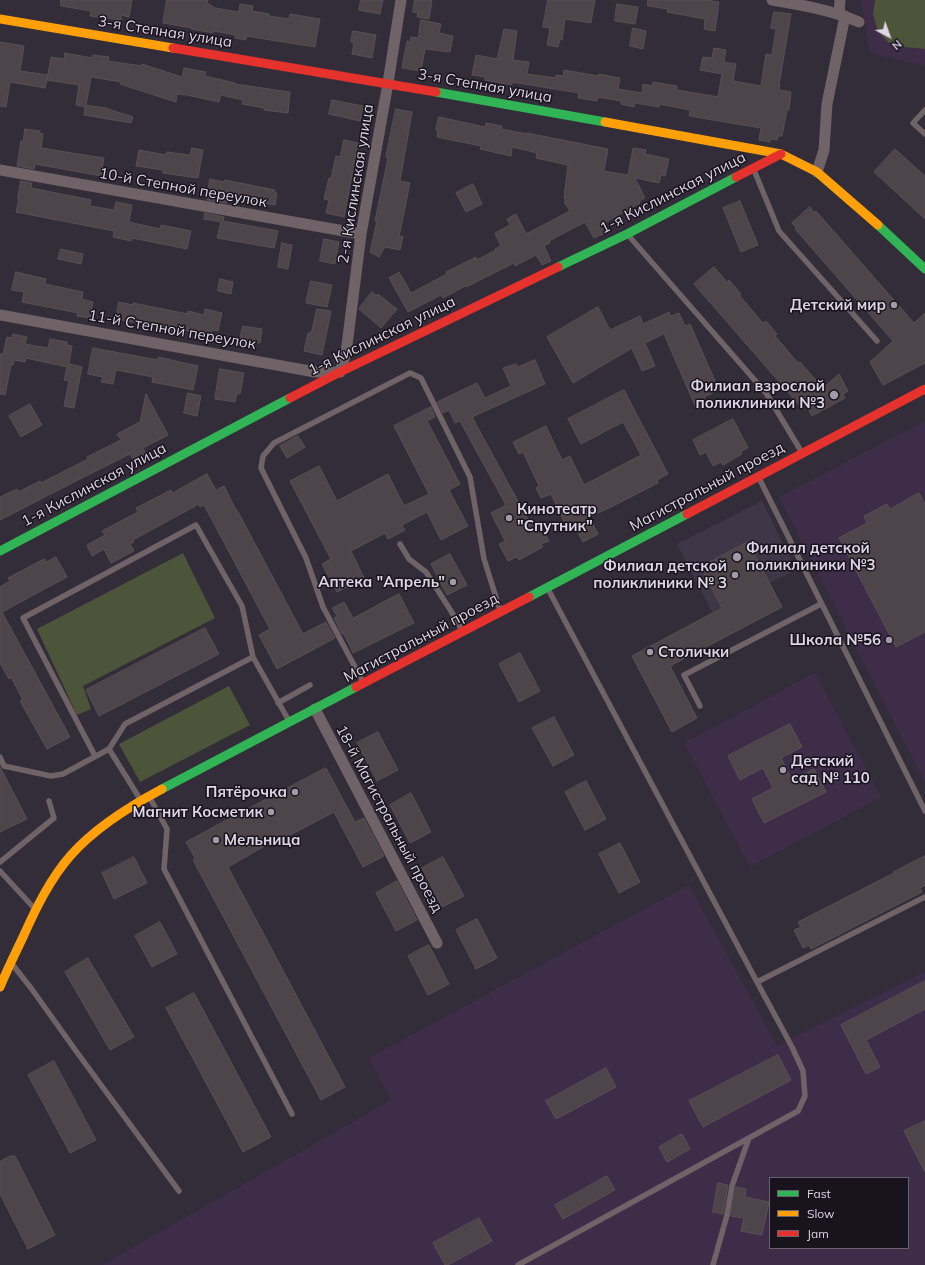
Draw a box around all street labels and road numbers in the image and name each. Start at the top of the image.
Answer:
street label: 3-я Степная улица [97,12,233,52]
street label: 3-я Степная улица [417,65,553,107]
street label: 2-я Кислинская улица [334,103,378,265]
street label: 1-я Кислинская улица [597,148,749,238]
street label: 10-й Степной переулок [98,164,268,212]
street label: 1-я Кислинская улица [306,293,458,379]
street label: 11-й Степной переулок [87,306,257,354]
street label: 1-я Кислинская улица [19,439,169,531]
street label: Магистральный проезд [627,439,787,535]
street label: Магистральный проезд [341,590,501,686]
street label: 18-й Магистральный проезд [332,722,446,916]

